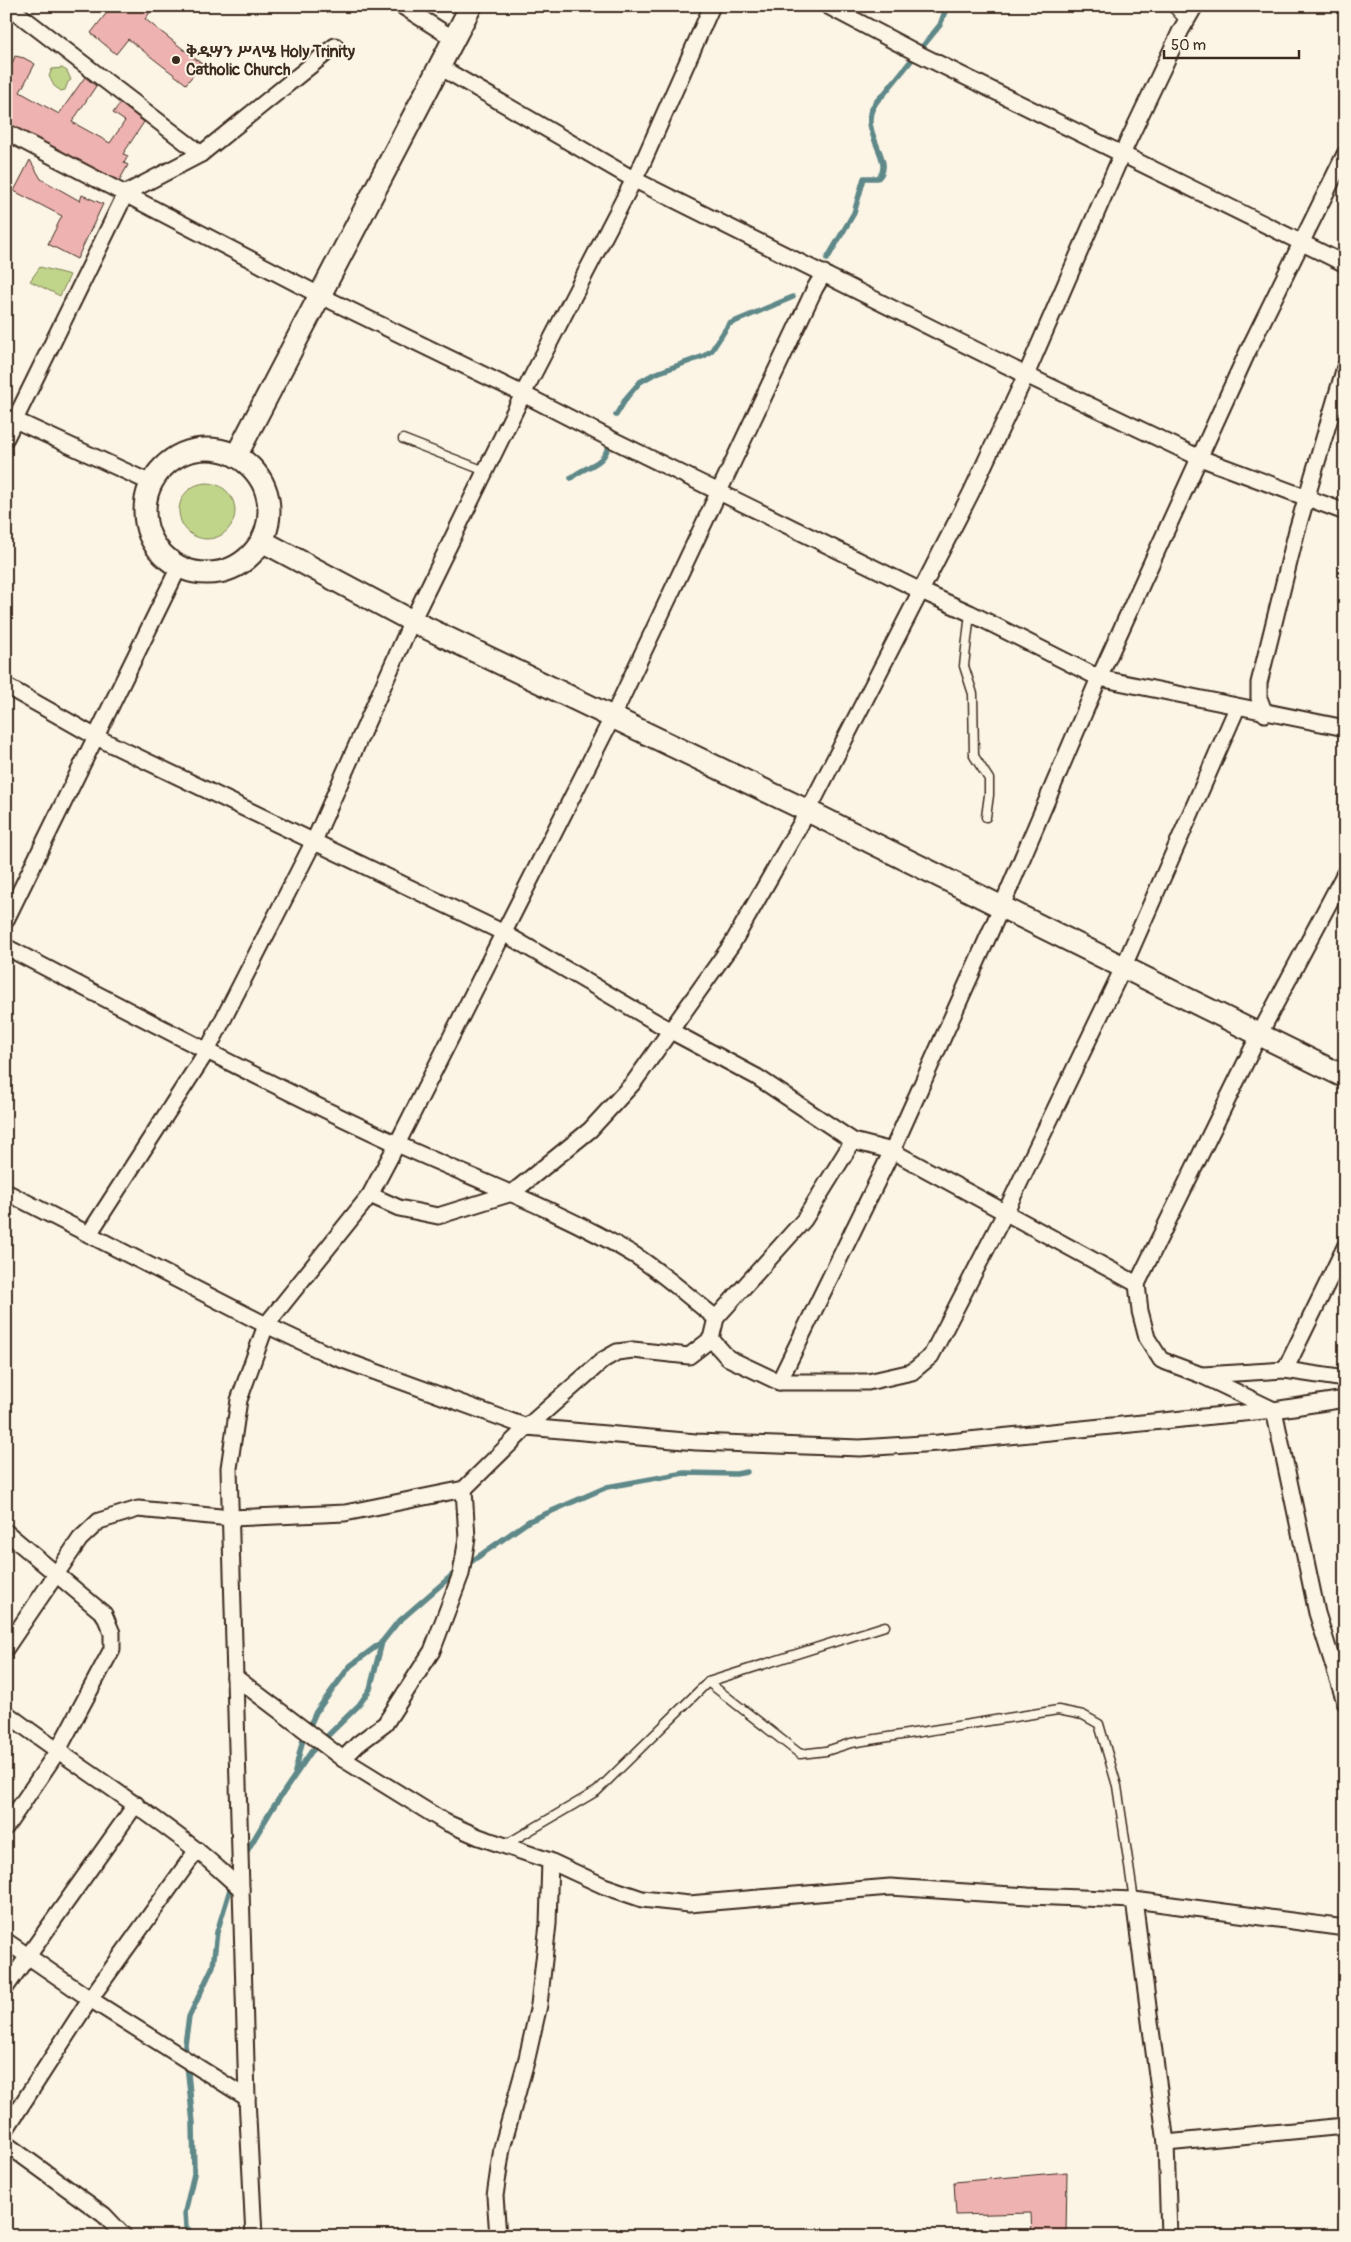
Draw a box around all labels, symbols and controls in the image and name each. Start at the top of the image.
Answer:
scale bar [1164,28,1298,60]
text: 50 m [1171,36,1206,55]
place label: ቅዱሣን ሥላሤ Holy Trinity Catholic Church [186,42,355,80]
marker: ቅዱሣን ሥላሤ Holy Trinity Catholic Church [170,54,182,66]

